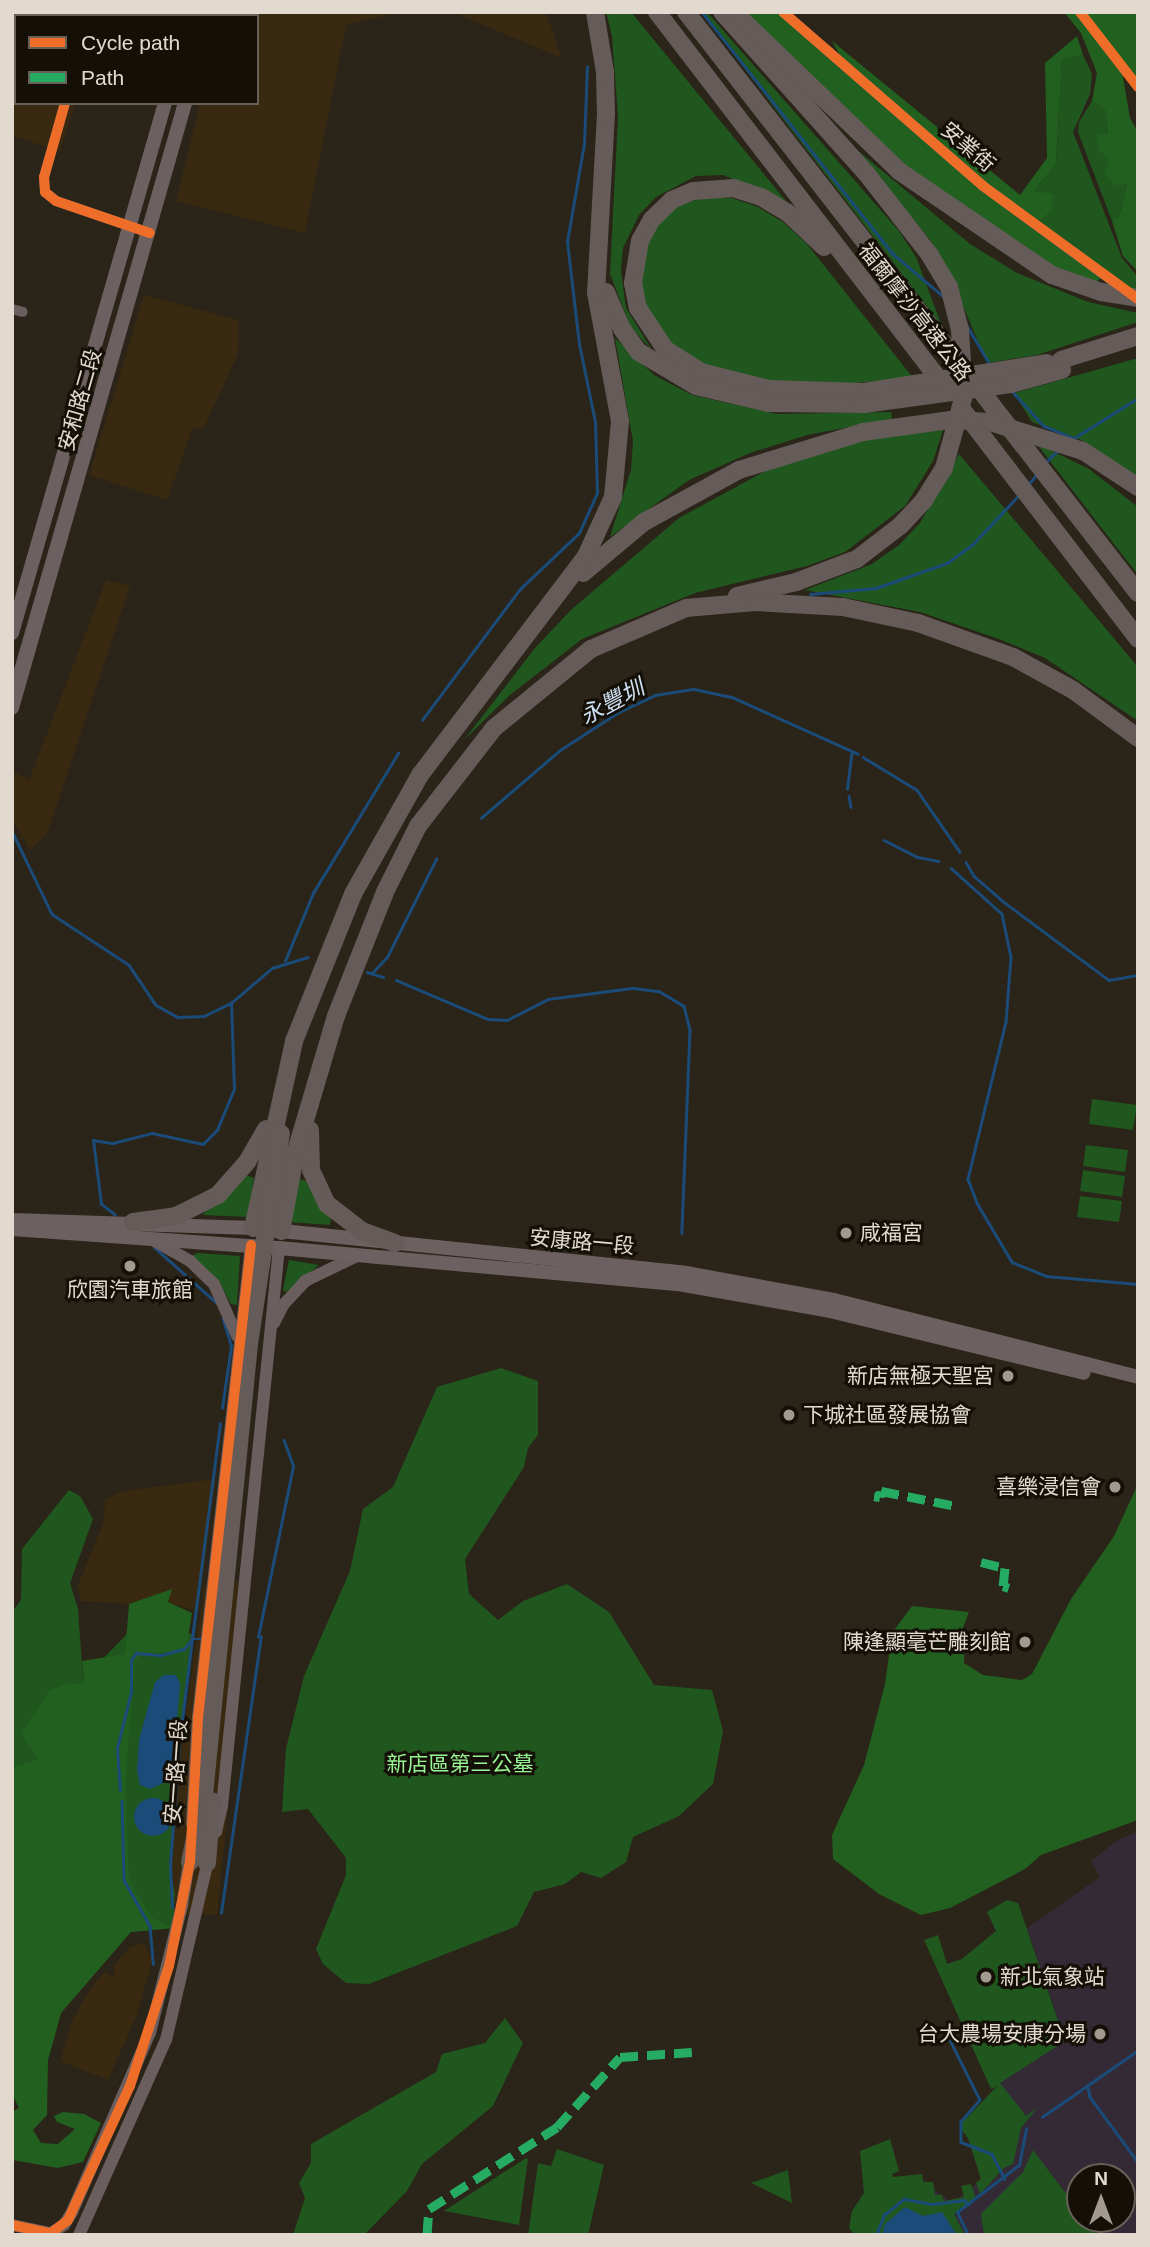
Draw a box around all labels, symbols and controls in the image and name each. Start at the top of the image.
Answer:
legend [14,14,259,105]
text: Cycle path [81,31,180,54]
text: Path [81,66,124,89]
street label: 安業街 [936,117,1000,177]
street label: 福爾摩沙高速公路 [853,238,977,386]
street label: 安和路二段 [53,346,107,454]
water label: 永豐圳 [575,674,649,730]
place label: 咸福宮 [860,1220,923,1246]
street label: 安康路一段 [529,1225,635,1259]
marker: 咸福宮 [838,1225,854,1241]
marker: 欣園汽車旅館 [122,1258,138,1274]
place label: 欣園汽車旅館 [67,1277,193,1303]
place label: 新店無極天聖宮 [847,1363,994,1389]
marker: 新店無極天聖宮 [1000,1368,1016,1384]
place label: 下城社區發展協會 [803,1402,971,1428]
marker: 下城社區發展協會 [781,1407,797,1423]
place label: 喜樂浸信會 [996,1474,1101,1500]
marker: 喜樂浸信會 [1107,1479,1123,1495]
place label: 陳逢顯毫芒雕刻館 [843,1629,1011,1655]
marker: 陳逢顯毫芒雕刻館 [1017,1634,1033,1650]
street label: 安一路一段 [160,1719,192,1825]
park label: 新店區第三公墓 [387,1751,533,1777]
place label: 新北氣象站 [1000,1964,1105,1990]
marker: 新北氣象站 [978,1969,994,1985]
place label: 台大農場安康分場 [918,2021,1086,2047]
marker: 台大農場安康分場 [1092,2026,1108,2042]
north arrow [1066,2163,1136,2233]
text: N [1094,2168,1108,2189]

